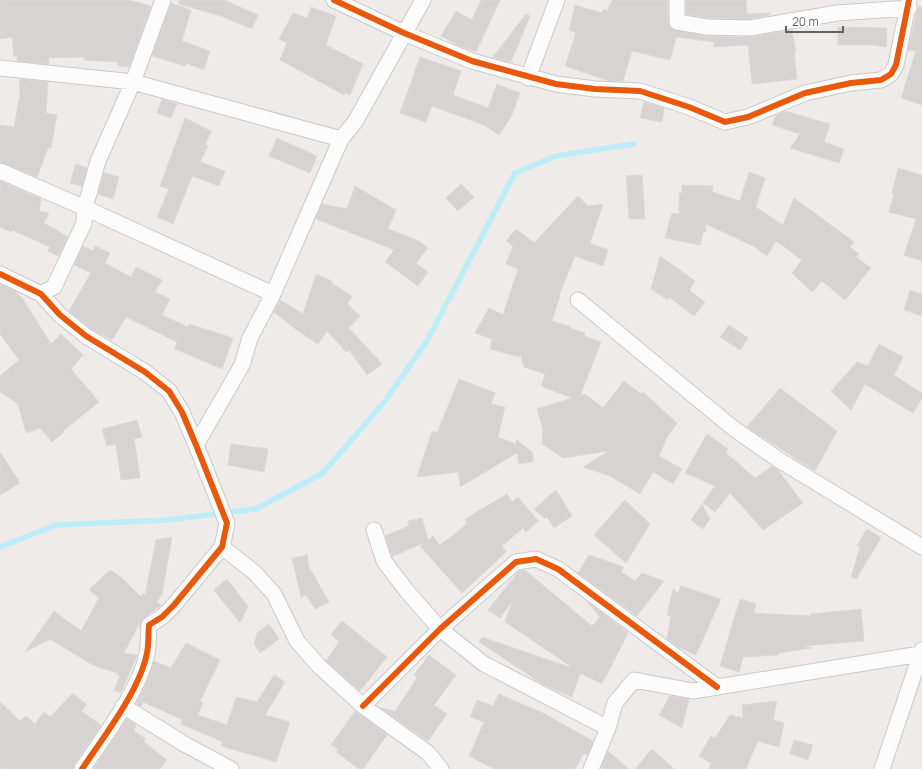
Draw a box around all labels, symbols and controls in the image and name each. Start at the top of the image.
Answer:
scale bar [786,8,843,34]
text: 20 m [792,13,819,30]

